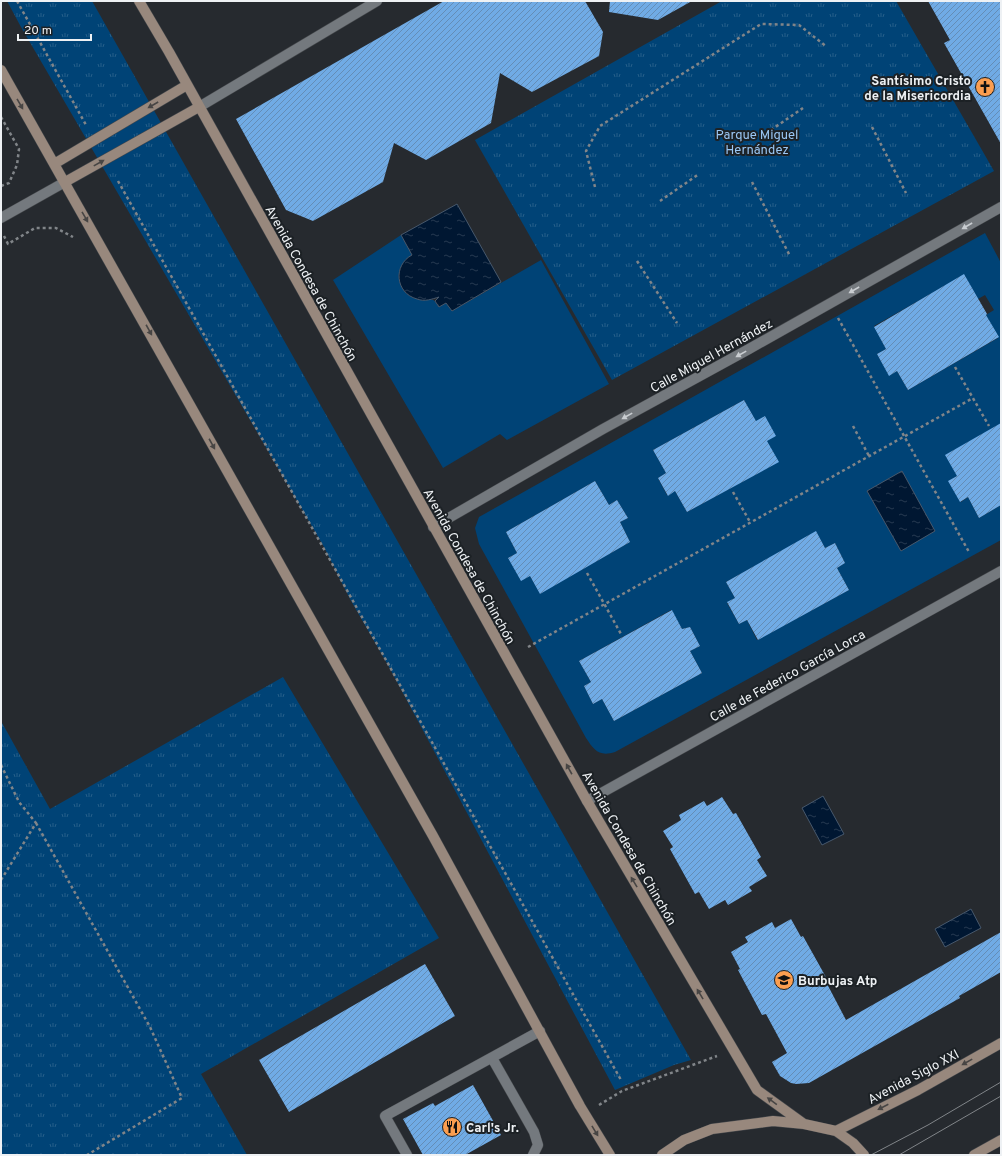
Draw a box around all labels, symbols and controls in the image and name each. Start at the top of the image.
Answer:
scale bar [18,16,91,42]
text: 20 m [24,23,52,39]
place label: Santísimo Cristo de la Misericordia [864,74,971,105]
church icon: Santísimo Cristo de la Misericordia [974,76,996,98]
one-way arrow [17,98,24,110]
one-way arrow [147,101,159,108]
park label: Parque Miguel Hernández [715,128,799,159]
one-way arrow [93,160,105,167]
street label: Avenida Condesa de Chinchón [261,203,360,365]
one-way arrow [81,211,88,223]
one-way arrow [961,222,973,229]
one-way arrow [848,287,860,293]
street label: Calle Miguel Hernández [648,316,776,397]
one-way arrow [145,325,152,336]
one-way arrow [735,351,747,357]
one-way arrow [621,413,632,419]
one-way arrow [209,438,216,450]
street label: Avenida Condesa de Chinchón [419,486,518,648]
street label: Calle de Federico García Lorca [707,627,869,726]
one-way arrow [566,764,572,775]
street label: Avenida Condesa de Chinchón [577,769,679,929]
one-way arrow [631,876,638,888]
school or university icon: Burbujas Atp [773,969,795,991]
place label: Burbujas Atp [798,974,877,990]
one-way arrow [697,988,704,1000]
street label: Avenida Siglo XXI [866,1047,962,1109]
one-way arrow [961,1058,973,1065]
one-way arrow [767,1097,777,1105]
one-way arrow [877,1104,889,1111]
restaurant icon: Carl's Jr. [441,1116,463,1138]
place label: Carl's Jr. [466,1121,519,1137]
one-way arrow [591,1126,599,1136]

